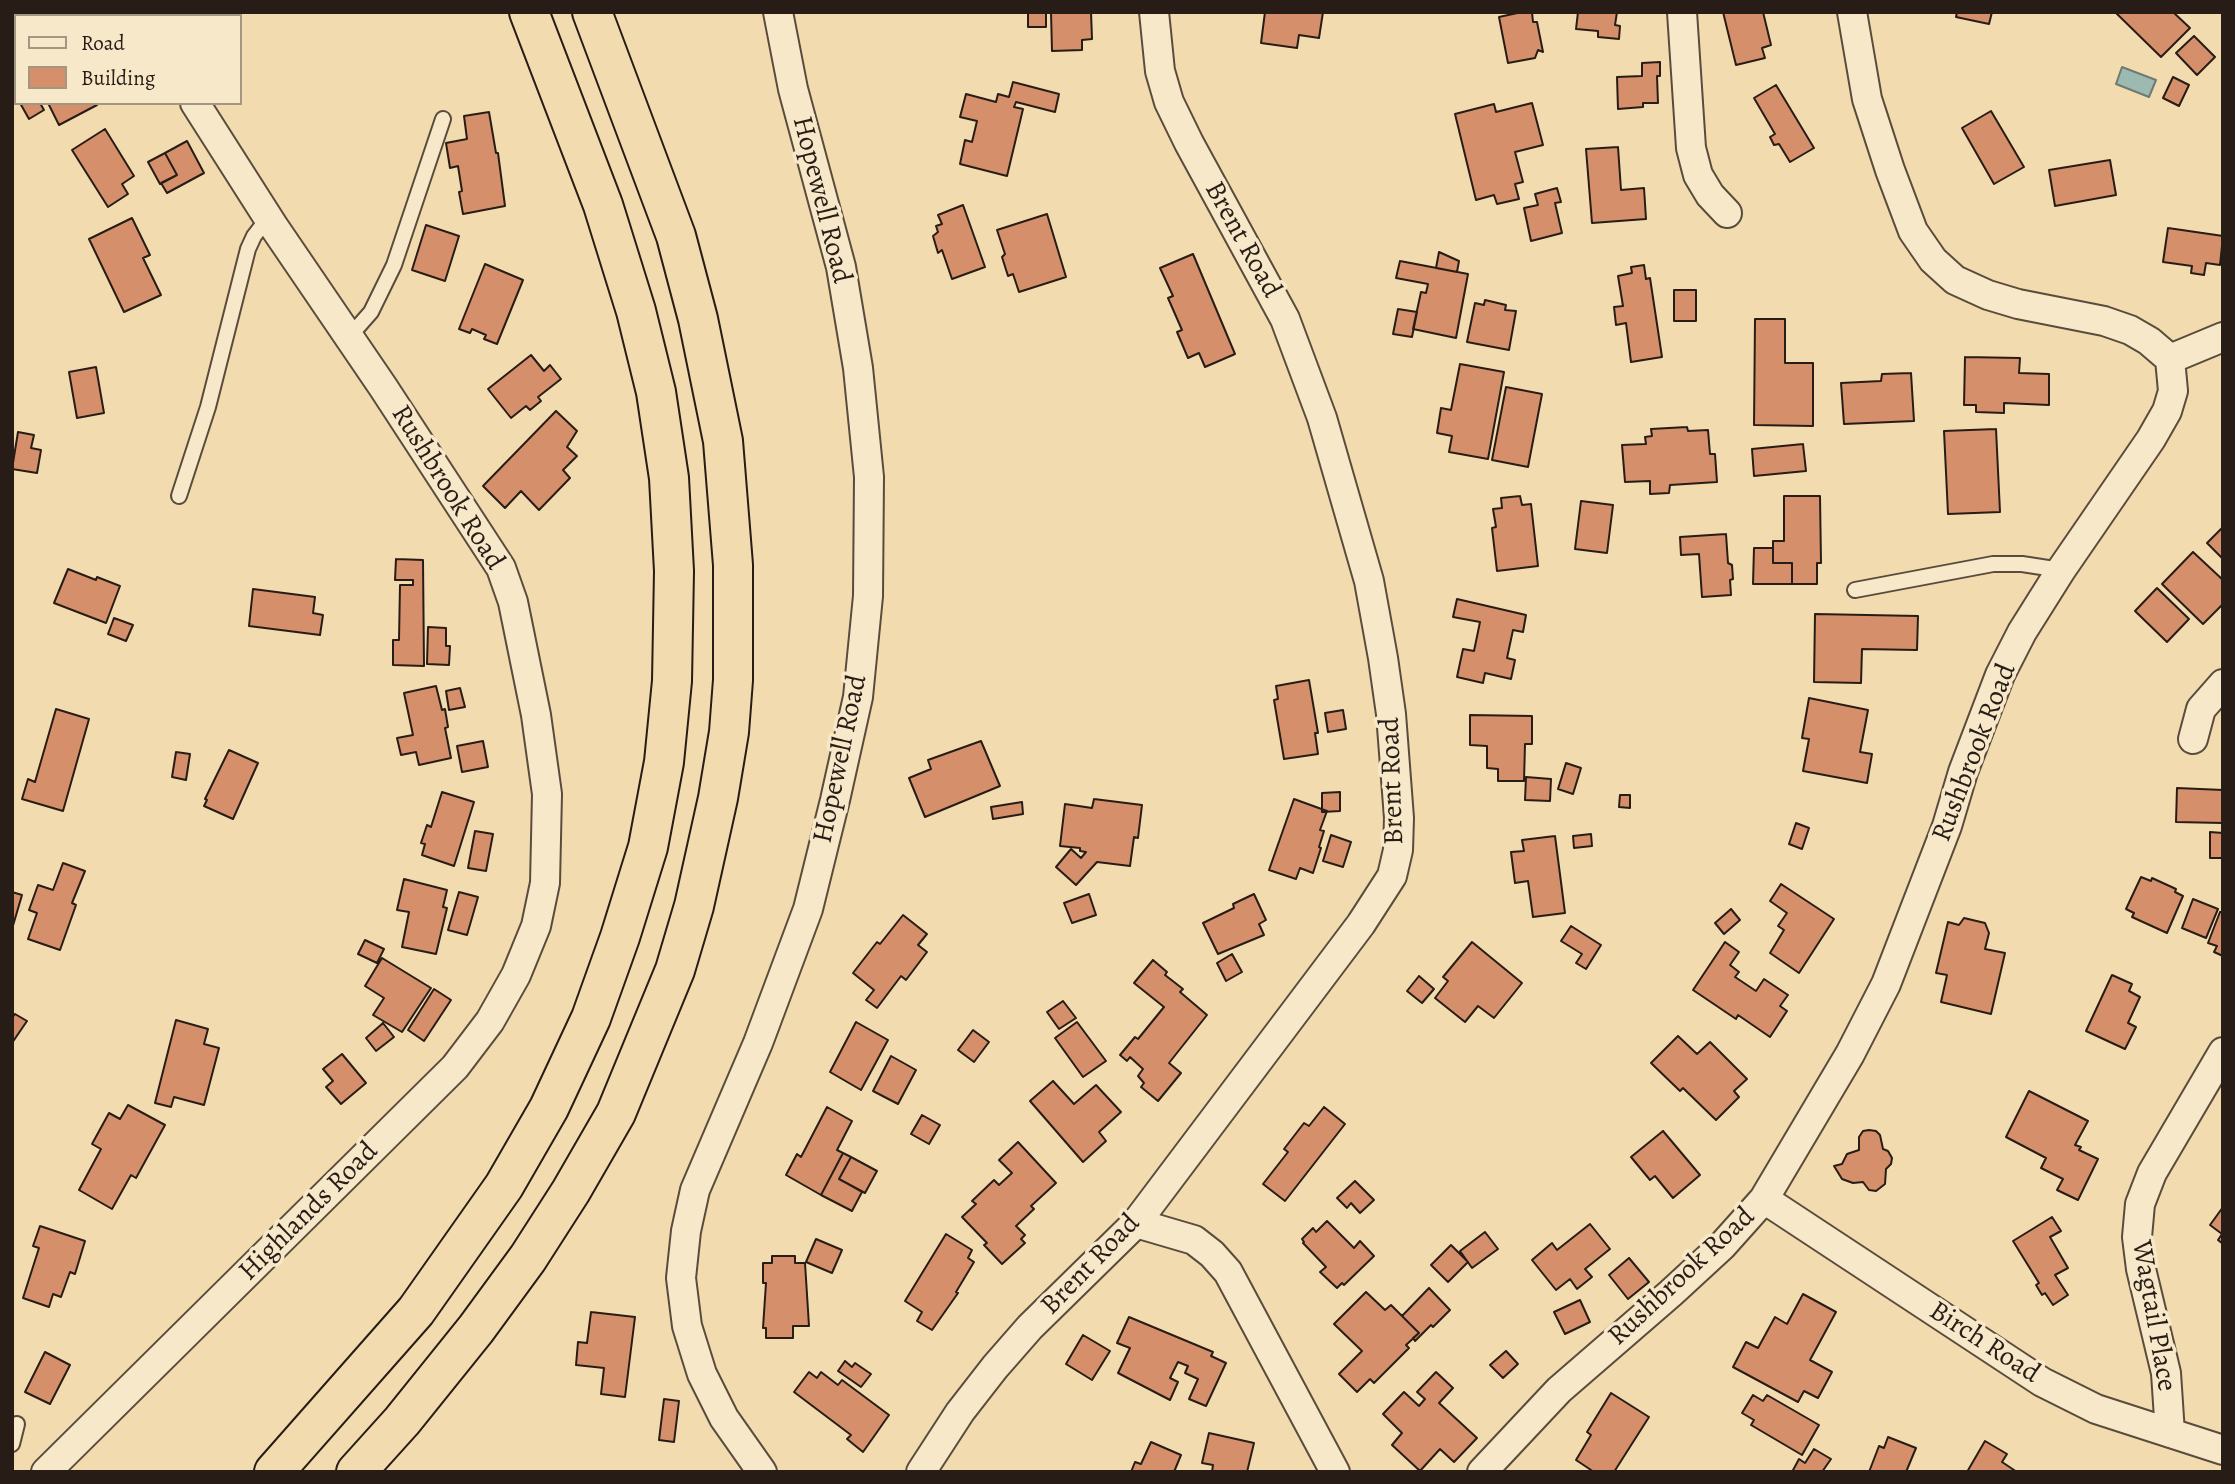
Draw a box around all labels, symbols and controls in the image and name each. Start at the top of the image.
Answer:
legend [14,14,242,105]
text: Road [81,29,125,57]
text: Building [81,64,155,92]
street label: Hopewell Road [784,113,858,287]
street label: Brent Road [1196,176,1288,304]
street label: Rushbrook Road [383,399,511,577]
street label: Rushbrook Road [1926,659,2024,847]
street label: Hopewell Road [807,672,875,846]
street label: Brent Road [1374,717,1412,845]
street label: Highlands Road [232,1135,386,1289]
street label: Rushbrook Road [1602,1201,1762,1353]
street label: Brent Road [1035,1207,1147,1323]
street label: Wagtail Place [2123,1238,2183,1394]
street label: Birch Road [1922,1295,2046,1391]

